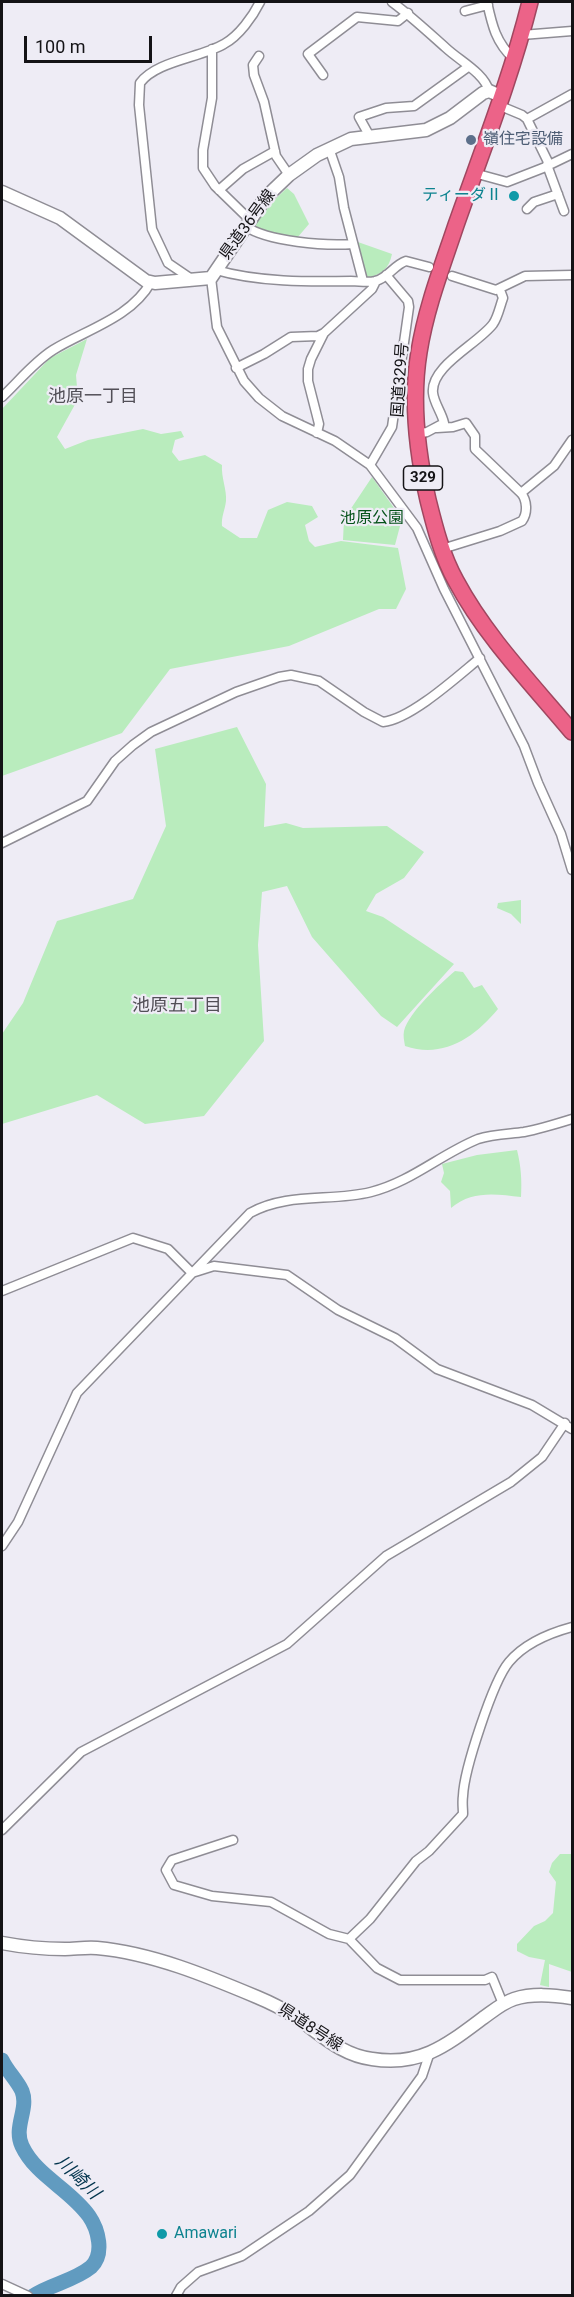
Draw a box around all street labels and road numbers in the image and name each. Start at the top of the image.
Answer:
street label: 県道36号線 [216,186,280,264]
street label: 国道329号 [389,342,413,418]
road number: 329 [404,466,442,490]
street label: 県道8号線 [274,2000,346,2056]

